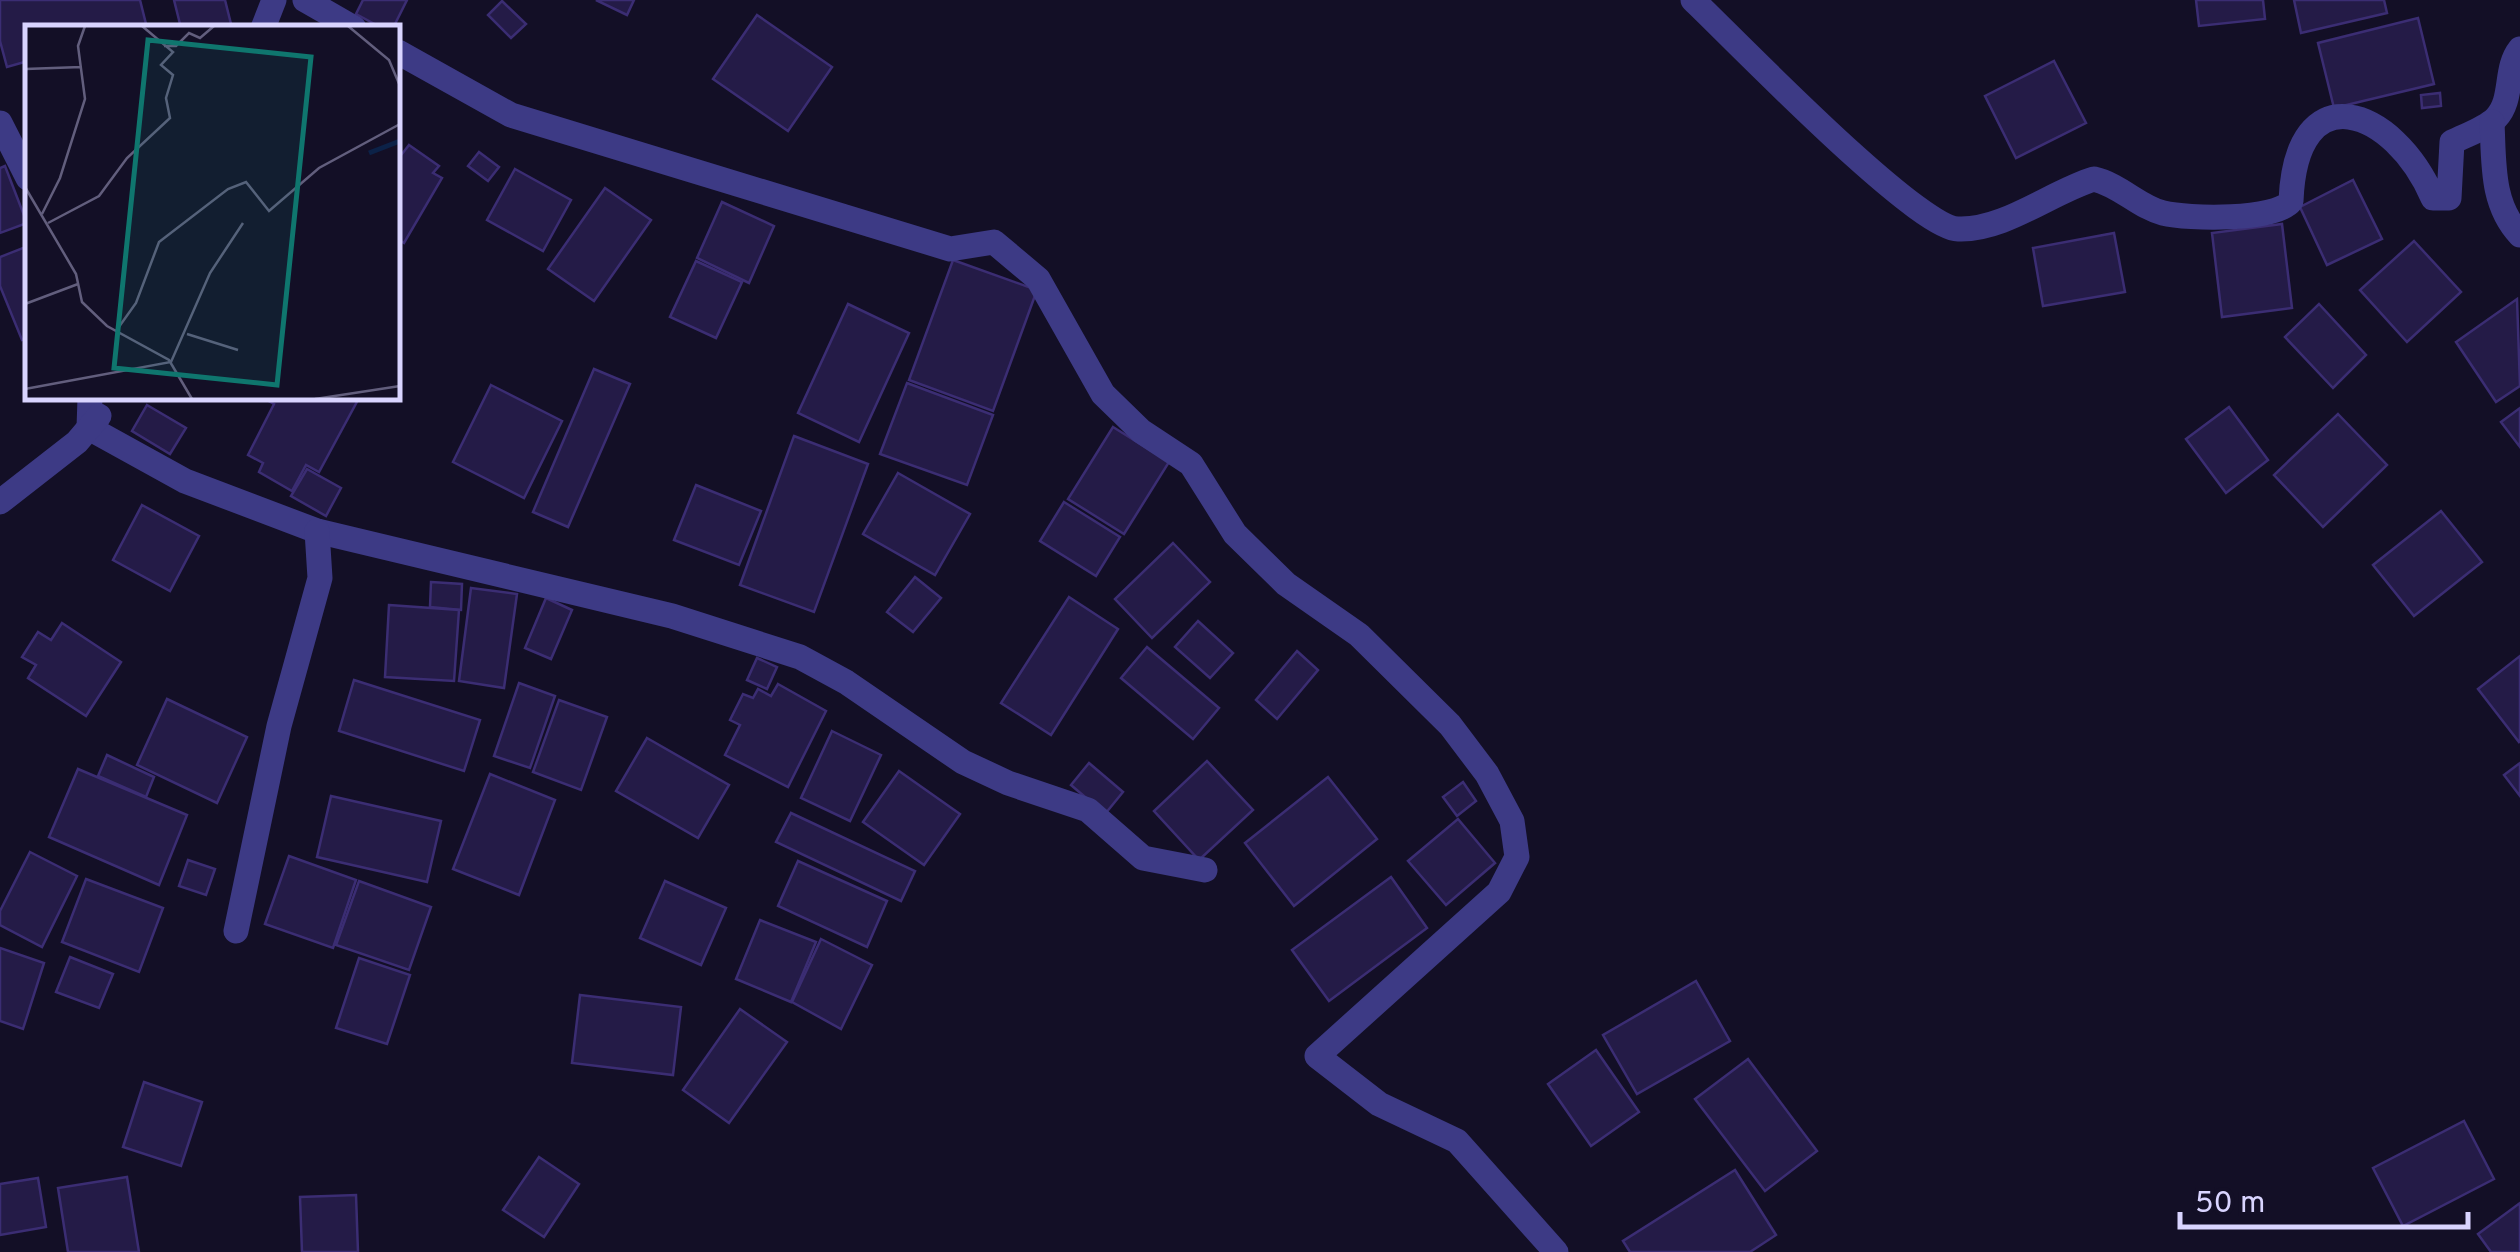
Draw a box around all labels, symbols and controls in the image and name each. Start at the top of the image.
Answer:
inset map [25,25,400,400]
scale bar [2180,1167,2468,1229]
text: 50 m [2195,1186,2265,1223]

